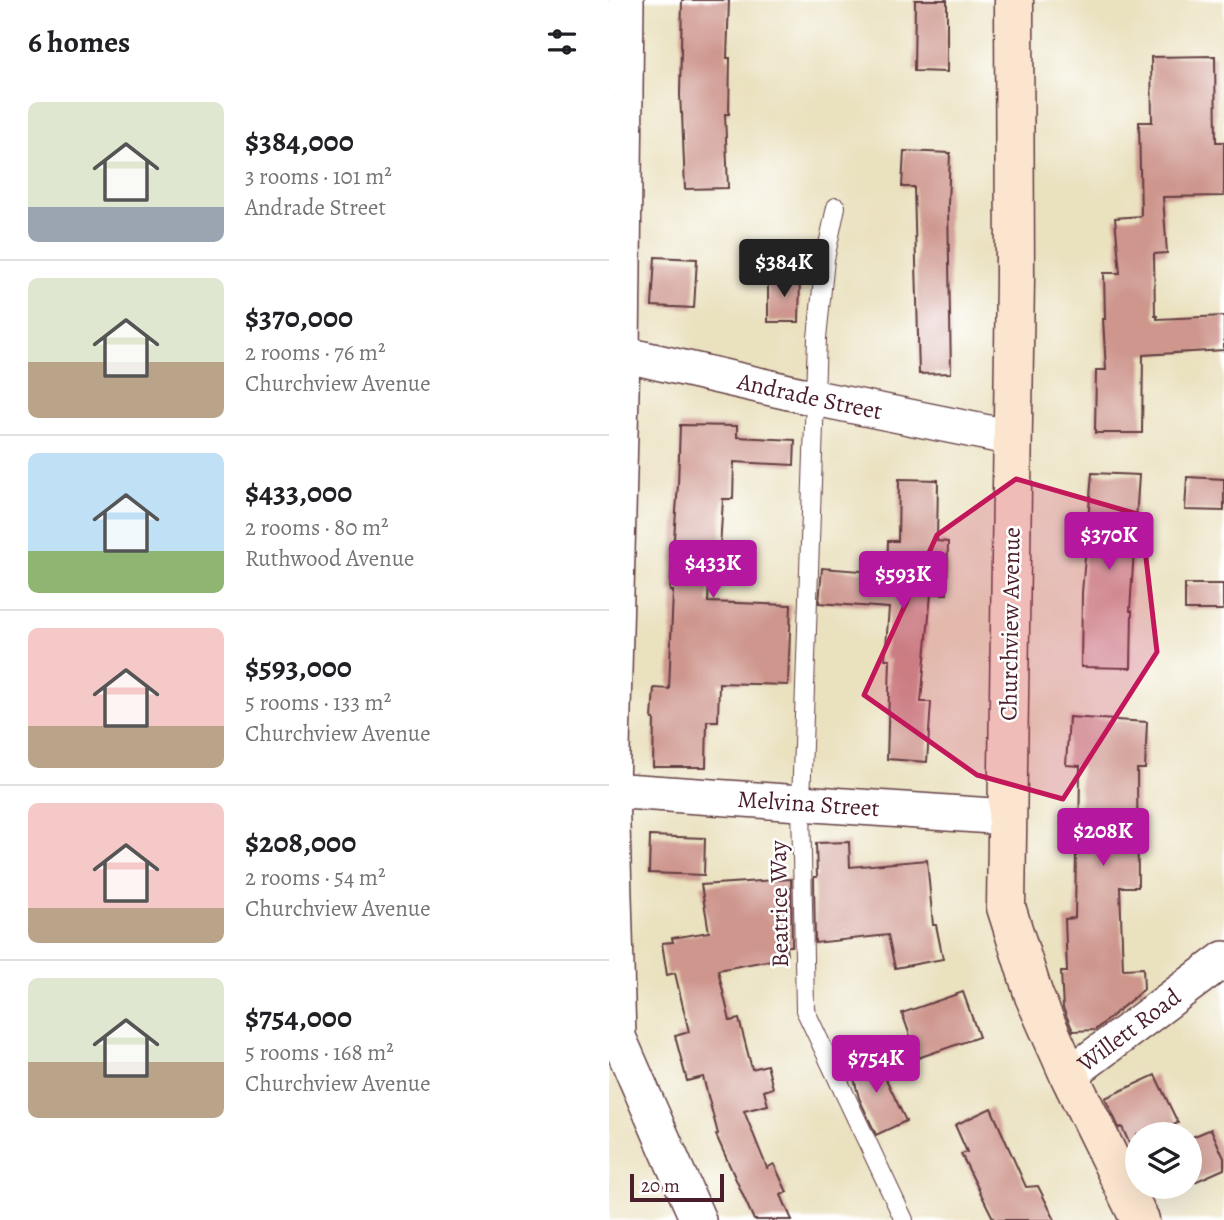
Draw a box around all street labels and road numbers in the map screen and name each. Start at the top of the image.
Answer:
street label: Andrade Street [734,365,885,427]
street label: Churchview Avenue [992,527,1028,721]
street label: Melvina Street [737,783,881,824]
street label: Beatrice Way [762,840,796,968]
street label: Willett Road [1070,981,1187,1080]

